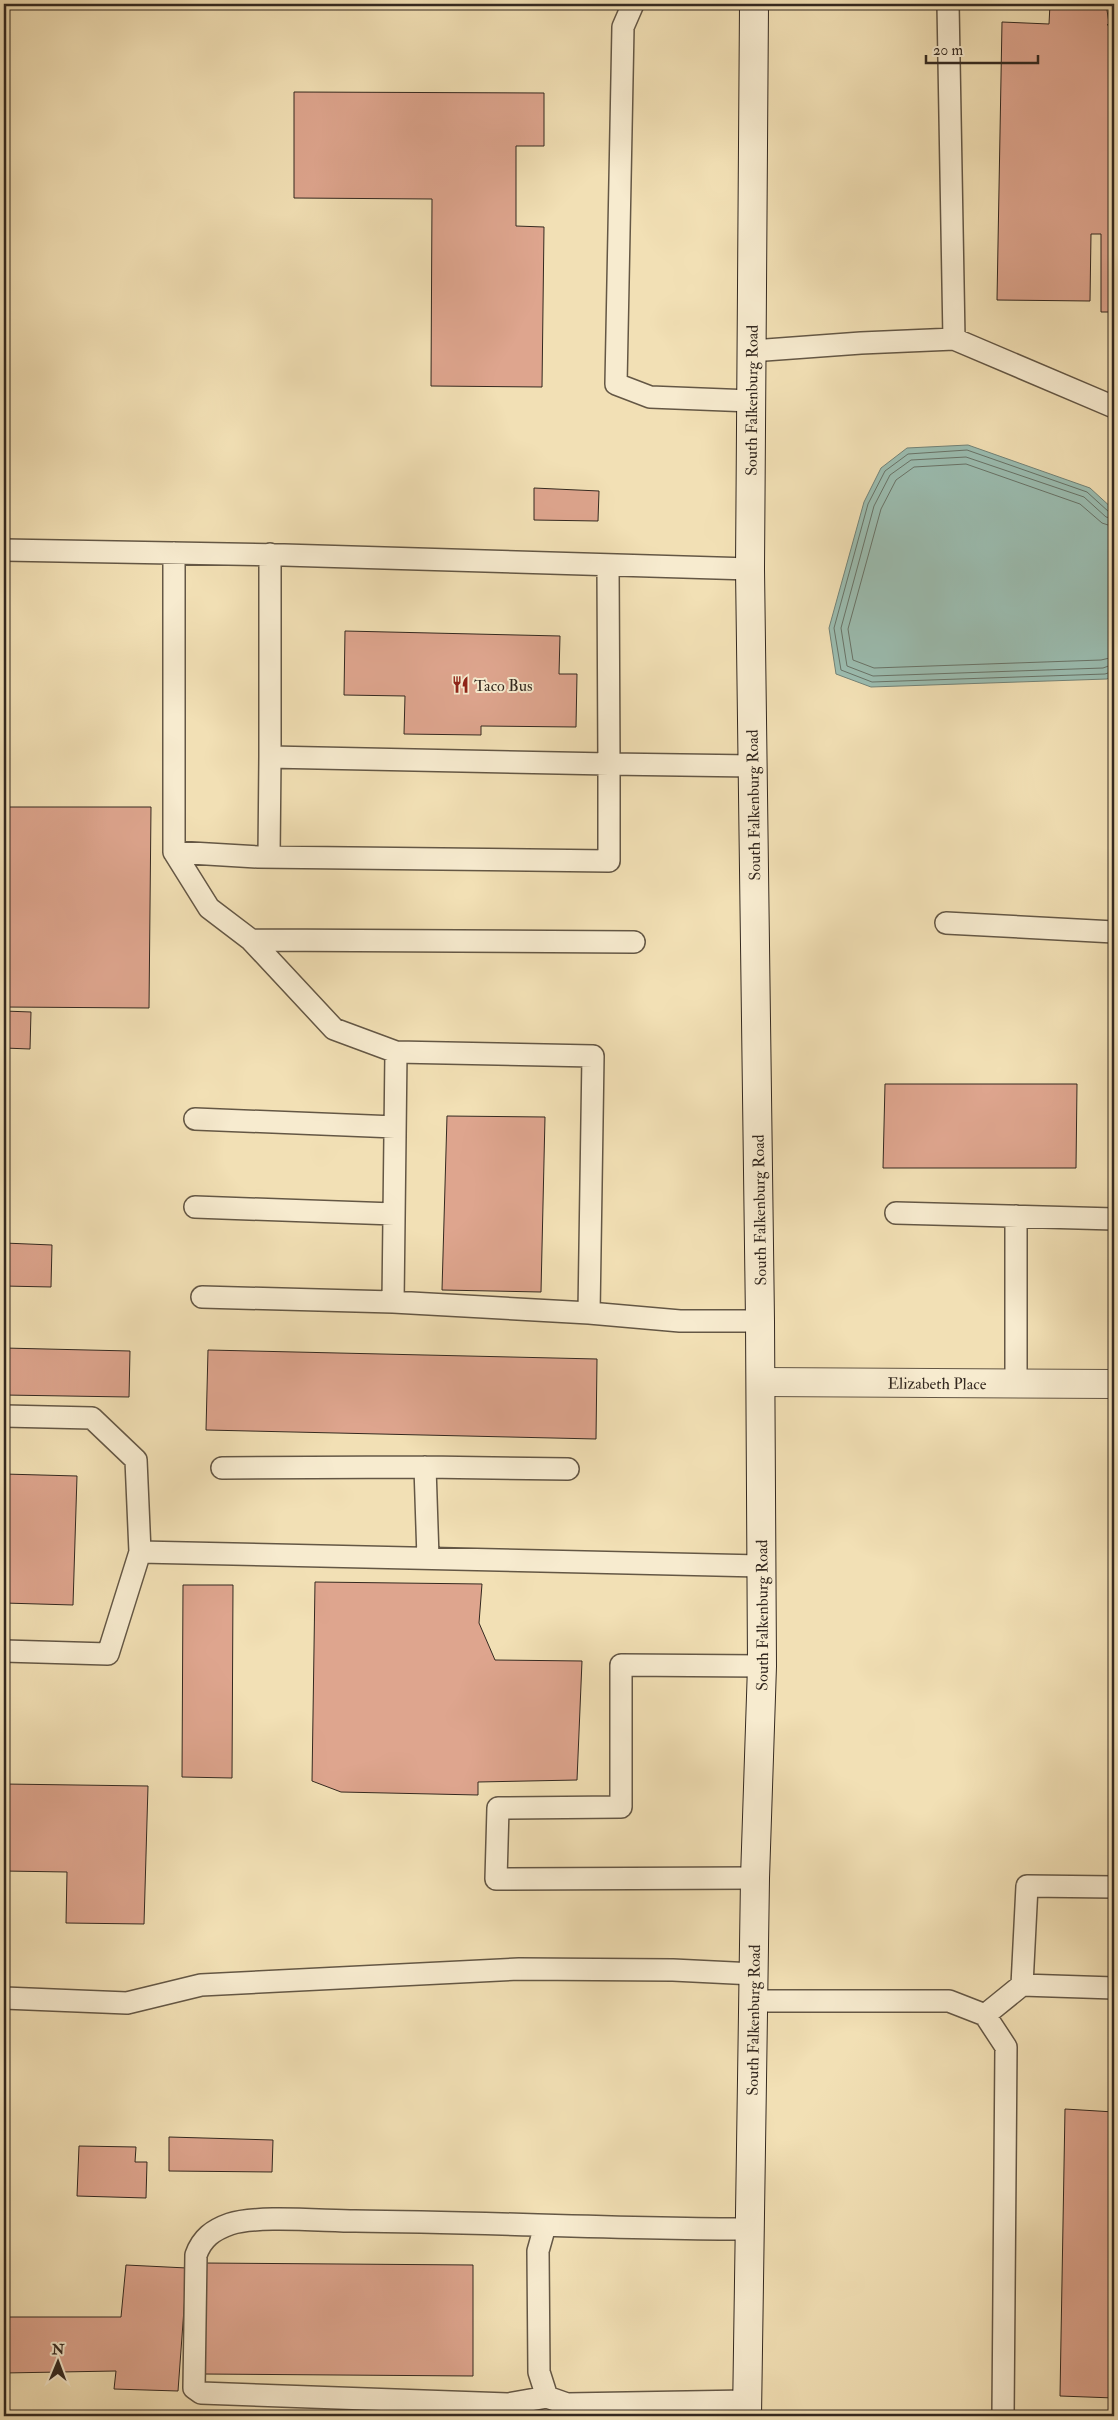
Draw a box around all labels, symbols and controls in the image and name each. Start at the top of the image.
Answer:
scale bar [926,32,1038,64]
text: 20 m [933,41,963,60]
street label: South Falkenburg Road [742,325,763,476]
restaurant icon: Taco Bus [450,675,470,695]
place label: Taco Bus [474,676,532,696]
street label: South Falkenburg Road [743,729,765,881]
street label: South Falkenburg Road [749,1134,771,1286]
street label: Elizabeth Place [887,1374,987,1394]
street label: South Falkenburg Road [752,1539,773,1691]
street label: South Falkenburg Road [743,1944,765,2096]
north arrow [32,2338,82,2388]
text: N [51,2341,65,2358]

